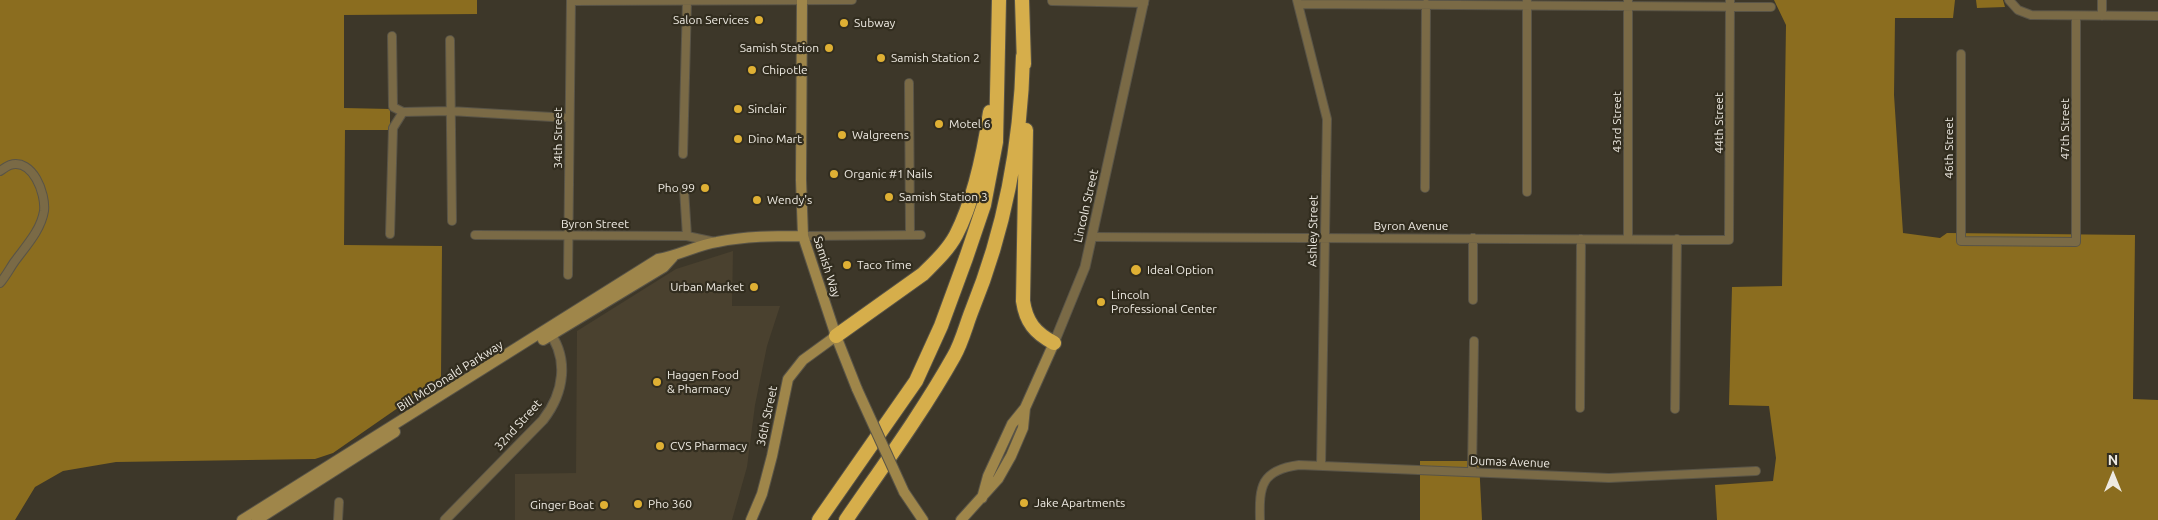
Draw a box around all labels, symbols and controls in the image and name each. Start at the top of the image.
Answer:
place label: Salon Services [673,13,749,27]
marker: Salon Services [753,14,765,26]
place label: Subway [854,16,895,30]
marker: Subway [838,17,850,29]
place label: Samish Station [740,41,819,55]
marker: Samish Station [823,42,835,54]
place label: Samish Station 2 [891,51,980,65]
marker: Samish Station 2 [875,52,887,64]
place label: Chipotle [762,63,808,77]
marker: Chipotle [746,64,758,76]
street label: 43rd Street [1610,91,1624,153]
street label: 44th Street [1712,92,1726,154]
street label: 47th Street [2058,98,2072,160]
place label: Sinclair [748,102,786,116]
marker: Sinclair [732,103,744,115]
street label: 34th Street [551,107,565,169]
place label: Motel 6 [949,117,990,131]
street label: 46th Street [1942,117,1956,179]
marker: Motel 6 [933,118,945,130]
place label: Walgreens [852,128,909,142]
marker: Walgreens [836,129,848,141]
place label: Dino Mart [748,132,802,146]
marker: Dino Mart [732,133,744,145]
place label: Organic #1 Nails [844,167,932,181]
marker: Organic #1 Nails [828,168,840,180]
street label: Lincoln Street [1071,168,1101,244]
place label: Pho 99 [658,181,695,195]
marker: Pho 99 [699,182,711,194]
place label: Samish Station 3 [899,190,988,204]
marker: Samish Station 3 [883,191,895,203]
place label: Wendy's [767,193,812,207]
marker: Wendy's [751,194,763,206]
street label: Ashley Street [1305,195,1321,267]
street label: Byron Street [561,217,629,231]
street label: Byron Avenue [1374,219,1448,233]
street label: Samish Way [810,235,844,299]
place label: Taco Time [857,258,912,272]
marker: Taco Time [841,259,853,271]
marker: Ideal Option [1129,263,1143,277]
place label: Ideal Option [1147,263,1214,277]
place label: Urban Market [670,280,744,294]
marker: Urban Market [748,281,760,293]
place label: Lincoln Professional Center [1111,288,1217,316]
marker: Lincoln Professional Center [1095,296,1107,308]
street label: Bill McDonald Parkway [394,338,506,414]
place label: Haggen Food & Pharmacy [667,368,739,396]
marker: Haggen Food & Pharmacy [651,376,663,388]
street label: 36th Street [754,384,780,448]
street label: 32nd Street [491,397,545,453]
place label: CVS Pharmacy [670,439,747,453]
marker: CVS Pharmacy [654,440,666,452]
north arrow [2088,450,2138,500]
text: N [2108,452,2118,468]
street label: Dumas Avenue [1470,453,1550,471]
place label: Jake Apartments [1034,496,1125,510]
place label: Pho 360 [648,497,692,511]
marker: Jake Apartments [1018,497,1030,509]
place label: Ginger Boat [530,498,594,512]
marker: Pho 360 [632,498,644,510]
marker: Ginger Boat [598,499,610,511]

